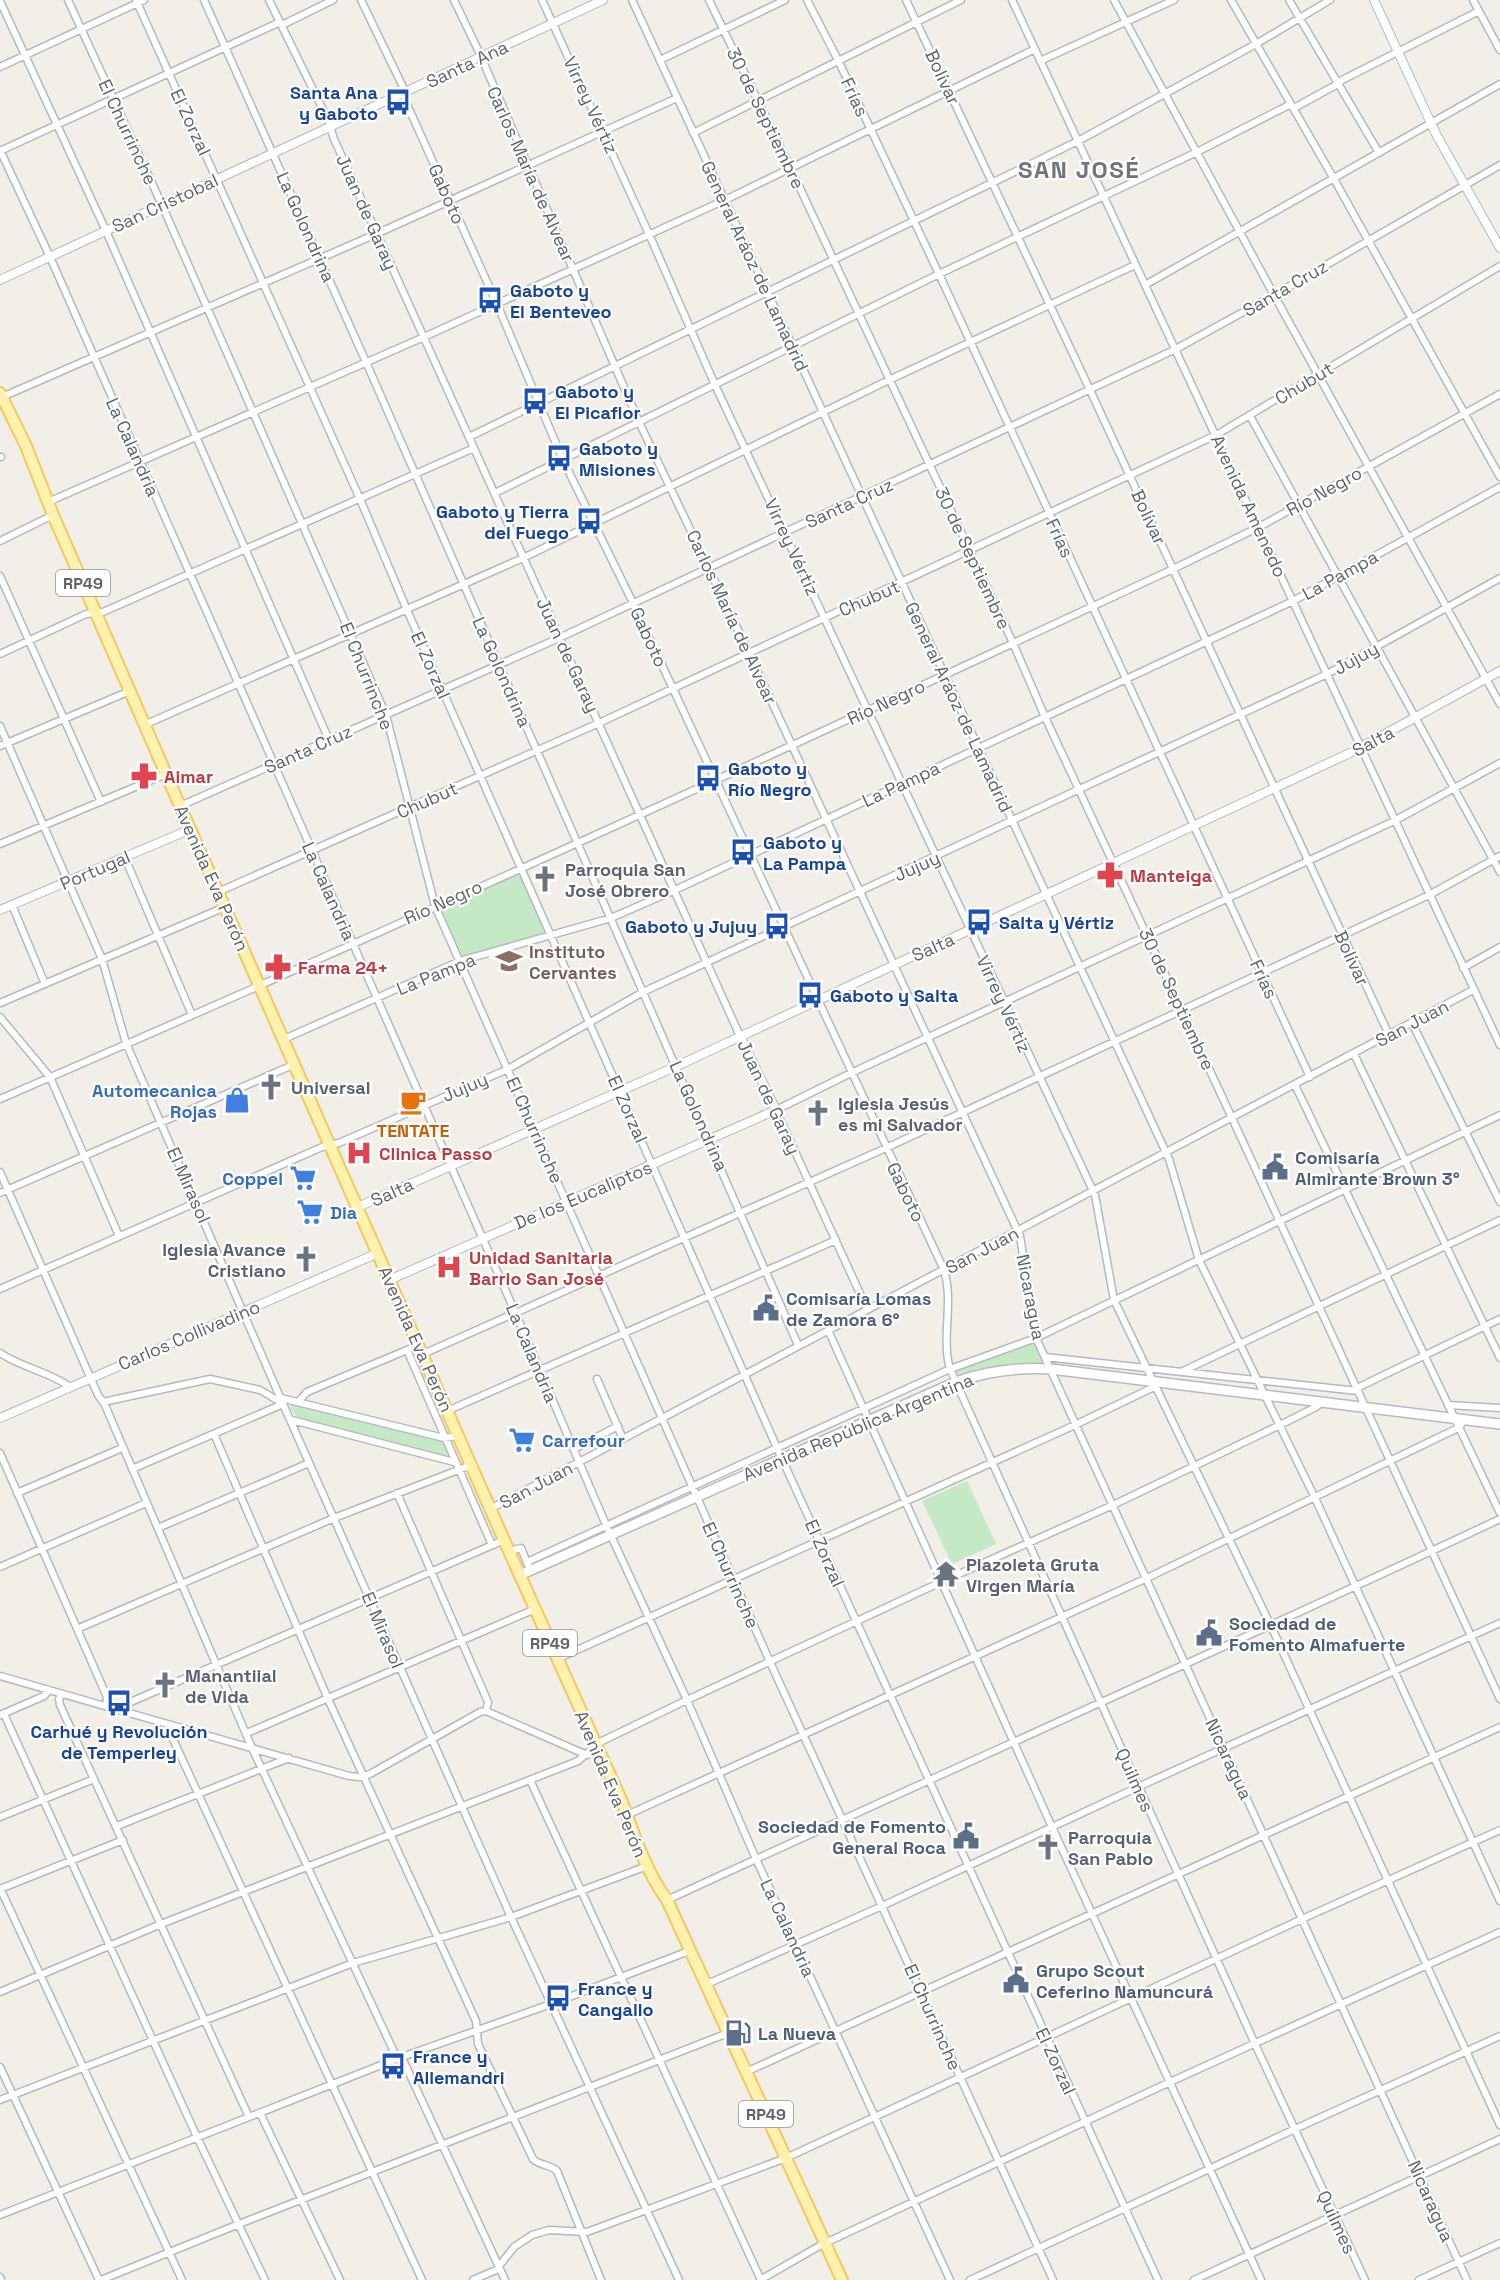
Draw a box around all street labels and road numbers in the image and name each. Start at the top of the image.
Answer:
street label: Santa Ana [422,35,512,93]
street label: 30 de Septiembre [722,44,810,192]
street label: Bolívar [920,46,966,109]
street label: Virrey Vértiz [558,53,624,157]
street label: Frías [836,74,874,120]
street label: El Churrinche [93,75,163,189]
street label: Carlos María de Alvear [482,83,580,266]
street label: El Zorzal [166,85,216,159]
street label: Juan de Garay [331,151,403,273]
street label: General Aráoz de Lamadrid [696,157,814,375]
street label: Gaboto [424,160,470,228]
street label: San Cristobal [108,168,222,238]
street label: La Golondrina [271,168,341,286]
street label: Santa Cruz [1238,255,1332,321]
street label: Chubut [1270,357,1338,409]
street label: La Calandria [101,394,165,500]
street label: Avenida Amenedo [1206,431,1292,581]
street label: Río Negro [1282,461,1366,521]
street label: Santa Cruz [801,473,897,533]
street label: 30 de Septiembre [930,483,1016,633]
street label: Bolívar [1126,486,1172,549]
street label: Virrey Vértiz [759,495,825,599]
street label: Frías [1041,515,1079,561]
street label: Carlos María de Alvear [681,526,783,708]
street label: La Pampa [1298,545,1382,605]
road number: RP49 [56,570,110,596]
street label: Chubut [835,574,903,622]
street label: Juan de Garay [531,594,605,716]
street label: General Aráoz de Lamadrid [900,598,1018,816]
street label: Gaboto [625,603,673,671]
street label: La Golondrina [467,613,537,731]
street label: El Churrinche [335,619,399,733]
street label: El Zorzal [406,628,456,702]
street label: Jujuy [1330,636,1382,680]
street label: Río Negro [843,674,929,730]
street label: Santa Cruz [260,719,356,779]
street label: Salta [1348,720,1398,762]
street label: La Pampa [858,756,944,812]
street label: Chubut [393,776,461,824]
street label: Avenida Eva Perón [169,801,255,955]
street label: La Calandria [297,838,361,944]
street label: Portugal [56,845,134,895]
street label: Jujuy [891,846,943,886]
street label: Río Negro [400,875,486,929]
street label: 30 de Septiembre [1134,924,1220,1074]
street label: Salta [908,927,958,967]
street label: Bolívar [1329,927,1375,990]
street label: La Pampa [393,948,479,1000]
street label: Virrey Vértiz [971,952,1037,1056]
street label: Frías [1245,956,1283,1002]
street label: San Juan [1371,994,1453,1052]
street label: Juan de Garay [732,1036,806,1158]
street label: La Golondrina [664,1057,734,1175]
street label: Jujuy [439,1067,491,1107]
street label: El Zorzal [603,1072,653,1146]
street label: El Churrinche [501,1073,569,1187]
street label: El Mirasol [162,1143,216,1227]
street label: De los Eucaliptos [510,1156,656,1234]
street label: Gaboto [882,1158,930,1226]
street label: Salta [367,1172,417,1212]
street label: San Juan [941,1221,1023,1279]
street label: Nicaragua [1011,1252,1051,1342]
street label: Avenida Eva Perón [373,1262,459,1416]
street label: Carlos Collivadino [115,1295,263,1375]
street label: La Calandria [501,1300,563,1406]
street label: Avenida República Argentina [739,1368,977,1486]
street label: San Juan [495,1456,577,1514]
street label: El Zorzal [800,1516,850,1590]
street label: El Churrinche [697,1518,765,1632]
street label: El Mirasol [357,1588,409,1672]
road number: RP49 [523,1630,577,1656]
street label: Avenida Eva Perón [570,1707,652,1861]
street label: Nicaragua [1200,1715,1258,1803]
street label: Quilmes [1111,1744,1159,1816]
street label: La Calandria [755,1875,821,1981]
street label: El Churrinche [899,1960,967,2074]
street label: El Zorzal [1031,2024,1081,2098]
road number: RP49 [739,2101,793,2127]
street label: Nicaragua [1403,2157,1459,2245]
street label: Quilmes [1312,2187,1362,2257]

